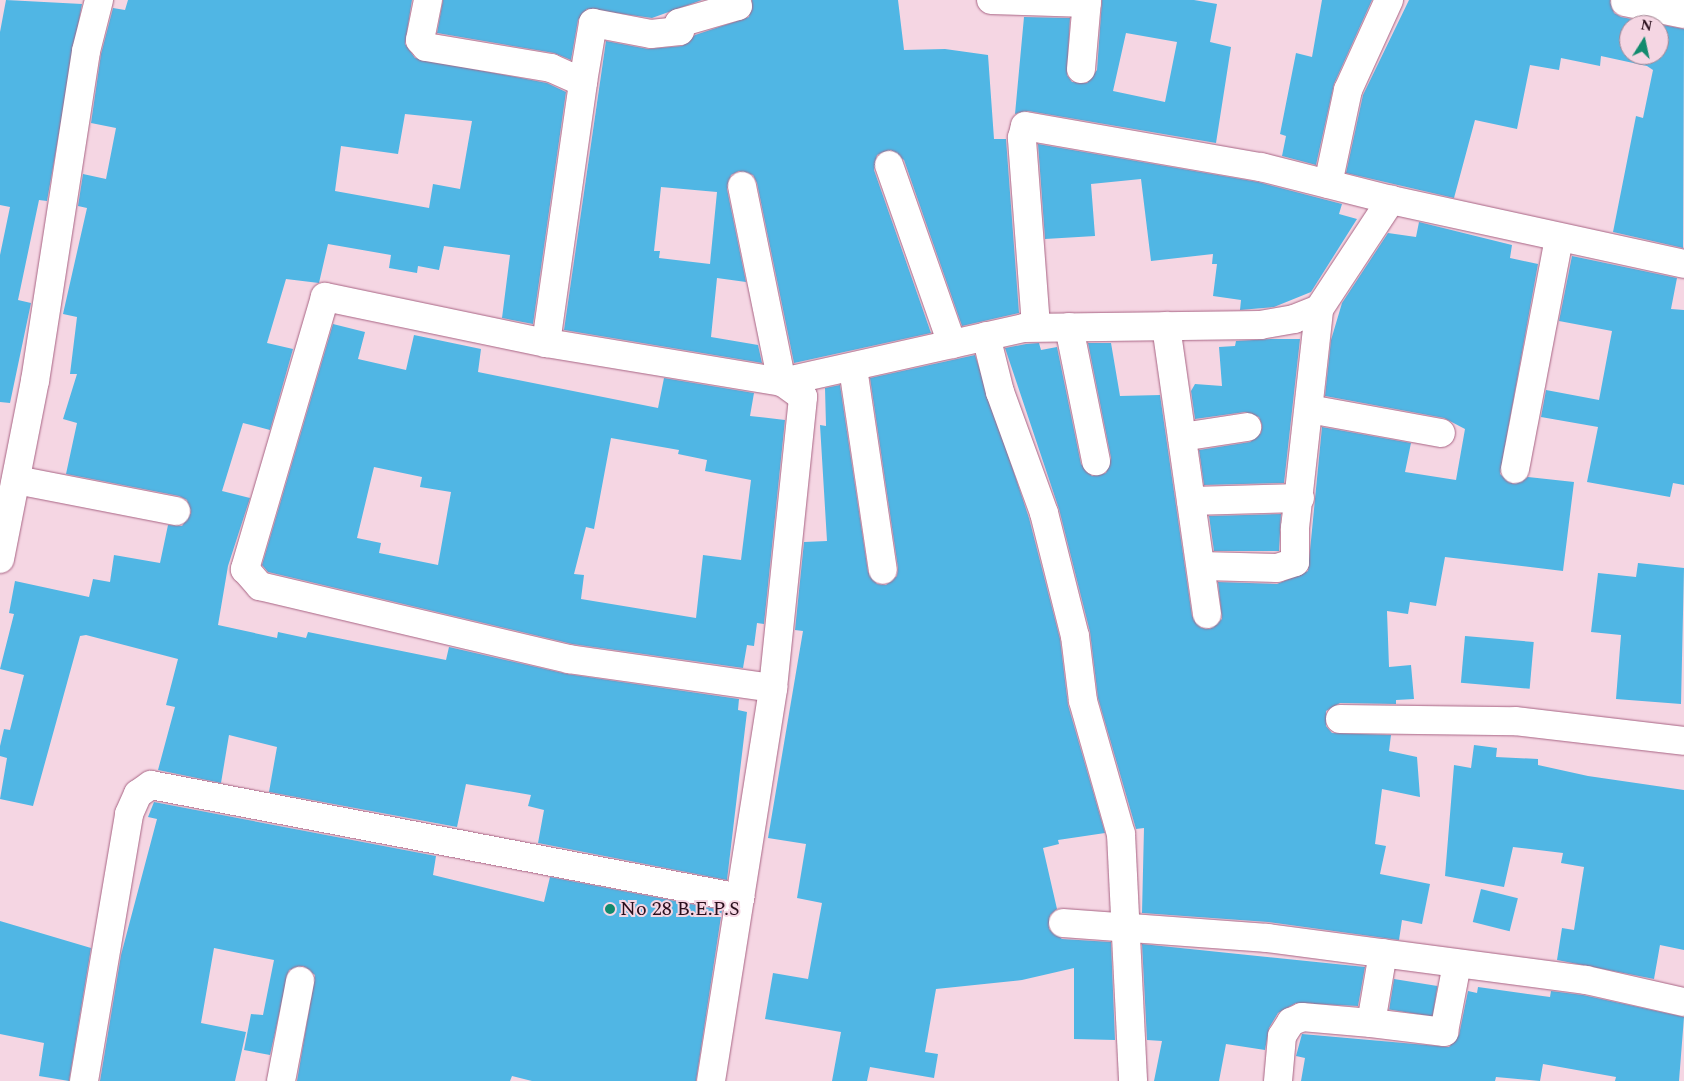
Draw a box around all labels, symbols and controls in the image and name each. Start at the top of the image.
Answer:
text: N [1639,14,1654,37]
north arrow [1619,15,1669,65]
place label: No 28 B.E.P.S [620,897,740,921]
marker: No 28 B.E.P.S [604,903,616,915]

